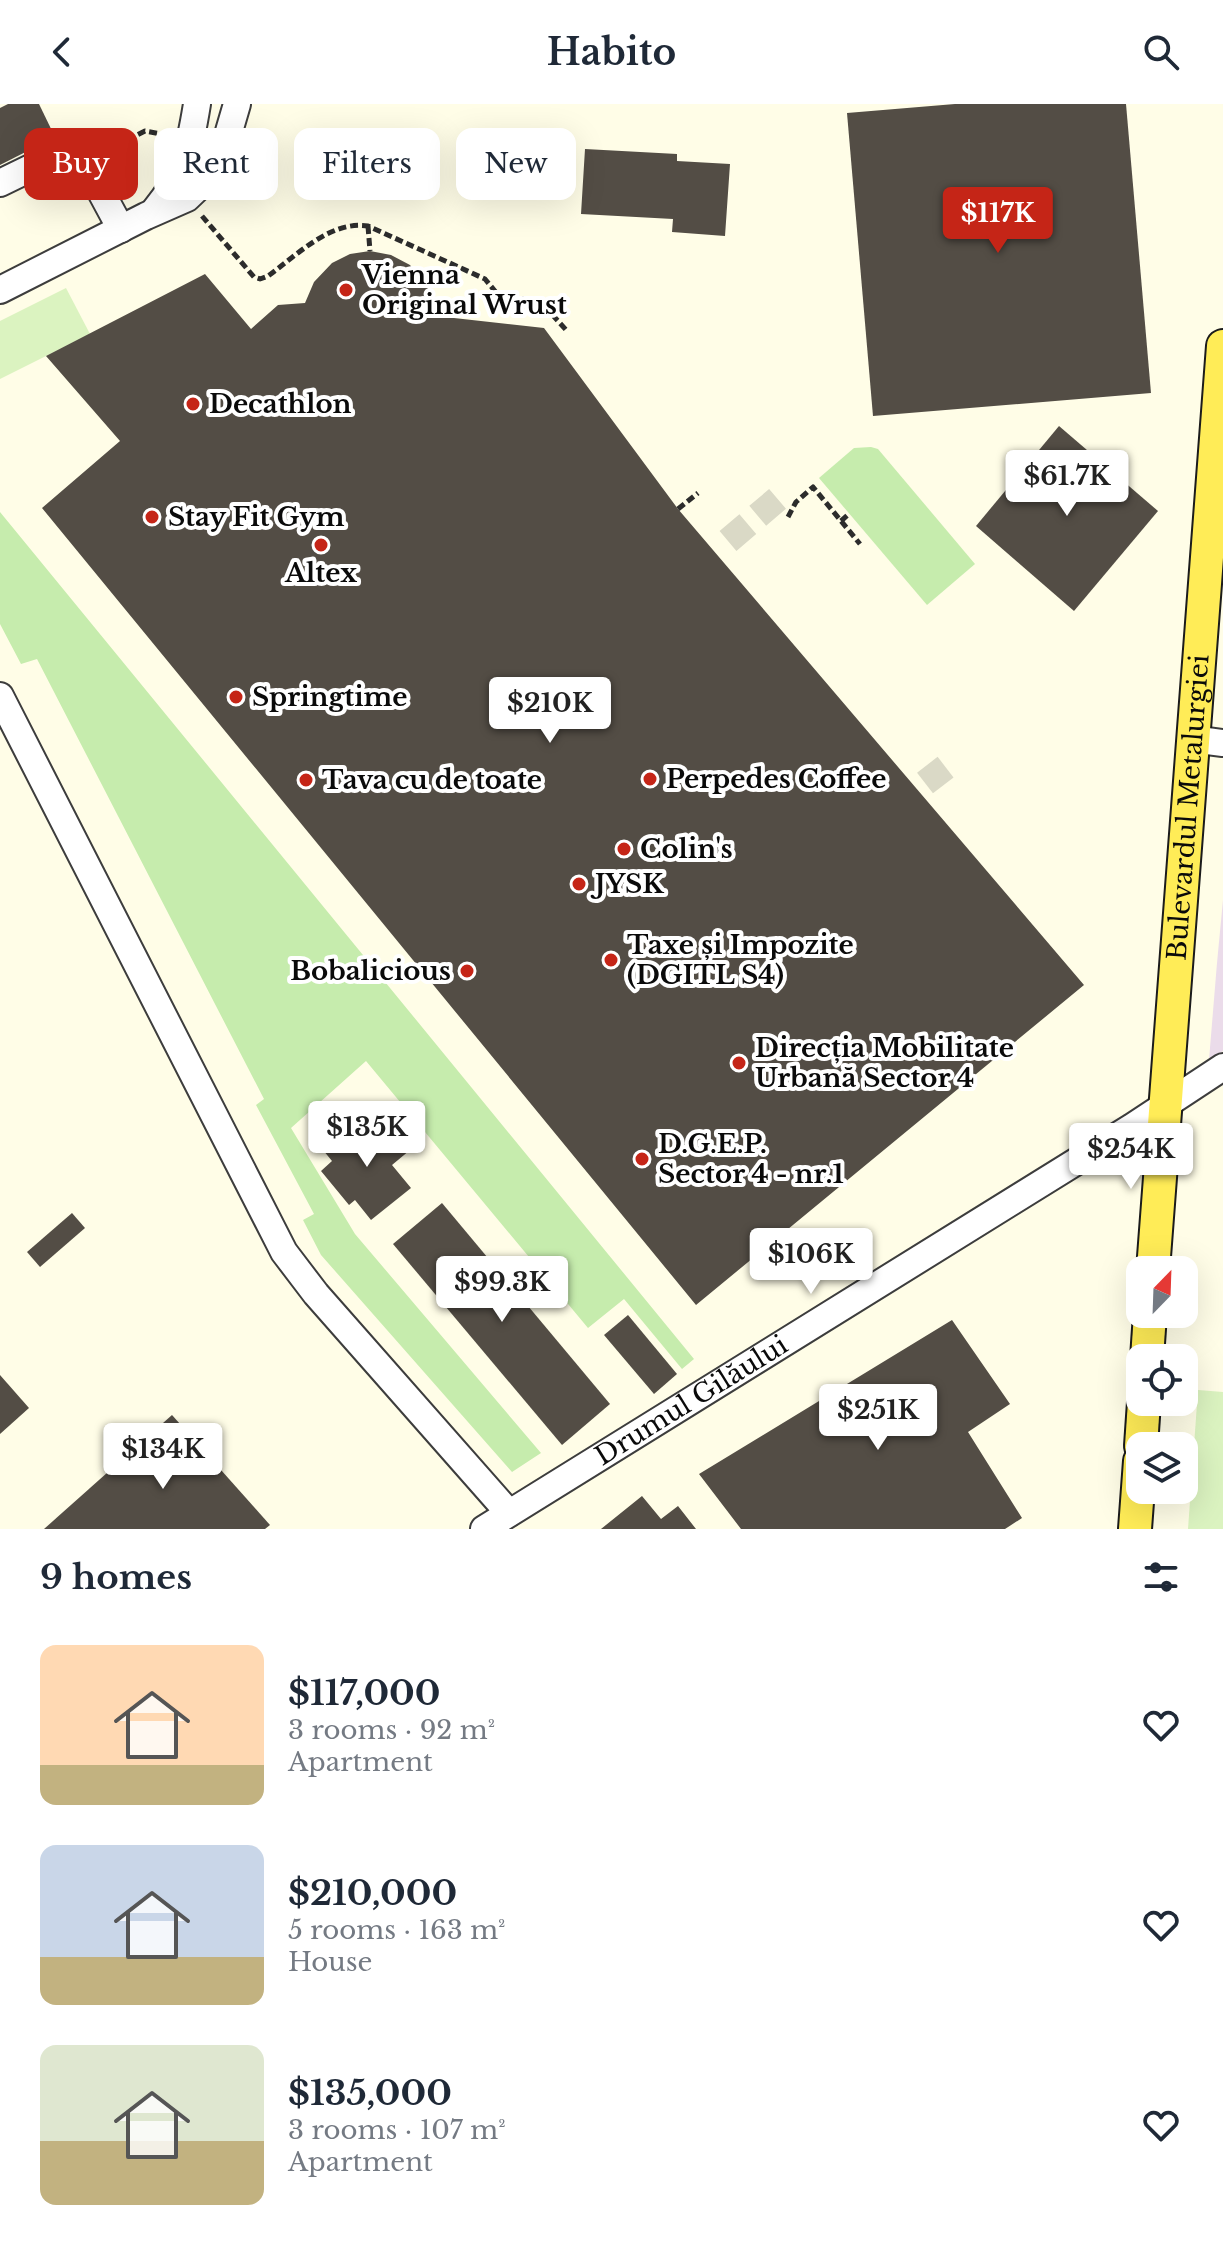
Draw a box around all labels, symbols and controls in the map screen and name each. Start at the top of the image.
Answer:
icon: back [40,30,84,74]
text: Habito [547,30,676,75]
icon: search [1139,30,1183,74]
chip: Buy [24,128,138,200]
chip: Rent [154,128,278,200]
chip: Filters [294,128,440,200]
chip: New [456,128,576,200]
pin: $117K [942,187,1054,255]
text: $117K [961,197,1035,229]
place label: Vienna Original Wrust [361,259,567,321]
marker: Vienna Original Wrust [337,281,355,299]
place label: Decathlon [209,388,352,420]
marker: Decathlon [184,395,202,413]
pin: $61.7K [1002,450,1132,518]
text: $61.7K [1024,460,1110,492]
place label: Stay Fit Gym [168,501,345,533]
marker: Stay Fit Gym [143,508,161,526]
marker: Altex [312,536,330,554]
place label: Altex [284,557,357,589]
street label: Bulevardul Metalurgiei [1161,653,1216,961]
pin: $210K [494,677,606,745]
place label: Springtime [252,681,408,713]
text: $210K [507,687,593,719]
marker: Springtime [227,688,245,706]
place label: Perpedes Coffee [666,763,886,795]
place label: Tava cu de toate [322,764,542,796]
marker: Perpedes Coffee [641,770,659,788]
marker: Tava cu de toate [297,771,315,789]
place label: Colin's [640,833,733,865]
marker: Colin's [615,840,633,858]
place label: JYSK [590,868,664,900]
marker: JYSK [570,875,588,893]
place label: Taxe și Impozite (DGITL S4) [627,929,854,991]
marker: Taxe și Impozite (DGITL S4) [602,951,620,969]
place label: Bobalicious [290,955,451,987]
marker: Bobalicious [458,962,476,980]
place label: Direcția Mobilitate Urbană Sector 4 [755,1032,1014,1094]
marker: Direcția Mobilitate Urbană Sector 4 [730,1054,748,1072]
pin: $135K [311,1101,423,1169]
text: $135K [326,1111,408,1143]
pin: $254K [1075,1123,1187,1191]
place label: D.G.E.P. Sector 4 - nr.1 [658,1128,844,1190]
text: $254K [1087,1133,1175,1165]
marker: D.G.E.P. Sector 4 - nr.1 [633,1150,651,1168]
pin: $106K [755,1228,867,1296]
text: $106K [768,1238,854,1270]
pin: $99.3K [437,1256,567,1324]
north arrow [1126,1256,1198,1328]
map controls [1126,1256,1198,1504]
text: $99.3K [454,1266,550,1298]
street label: Drumul Gilăului [589,1329,794,1472]
button: locate [1126,1344,1198,1416]
pin: $251K [822,1384,934,1452]
text: $251K [837,1394,919,1426]
pin: $134K [107,1423,219,1491]
button: layers [1126,1432,1198,1504]
text: $134K [121,1433,205,1465]
icon: filters [1139,1555,1183,1599]
text: 9 homes [40,1556,192,1598]
text: $117,000 [288,1672,440,1714]
icon: home [104,1677,200,1773]
icon: heart [1139,1703,1183,1747]
text: 3 rooms · 92 m² [288,1714,495,1746]
text: Apartment [288,1746,433,1778]
text: $210,000 [288,1872,457,1914]
icon: home [104,1877,200,1973]
icon: heart [1139,1903,1183,1947]
text: 5 rooms · 163 m² [288,1914,506,1946]
text: House [288,1946,372,1978]
text: $135,000 [288,2072,452,2114]
icon: home [104,2077,200,2173]
icon: heart [1139,2103,1183,2147]
text: 3 rooms · 107 m² [288,2114,506,2146]
text: Apartment [288,2146,433,2178]

